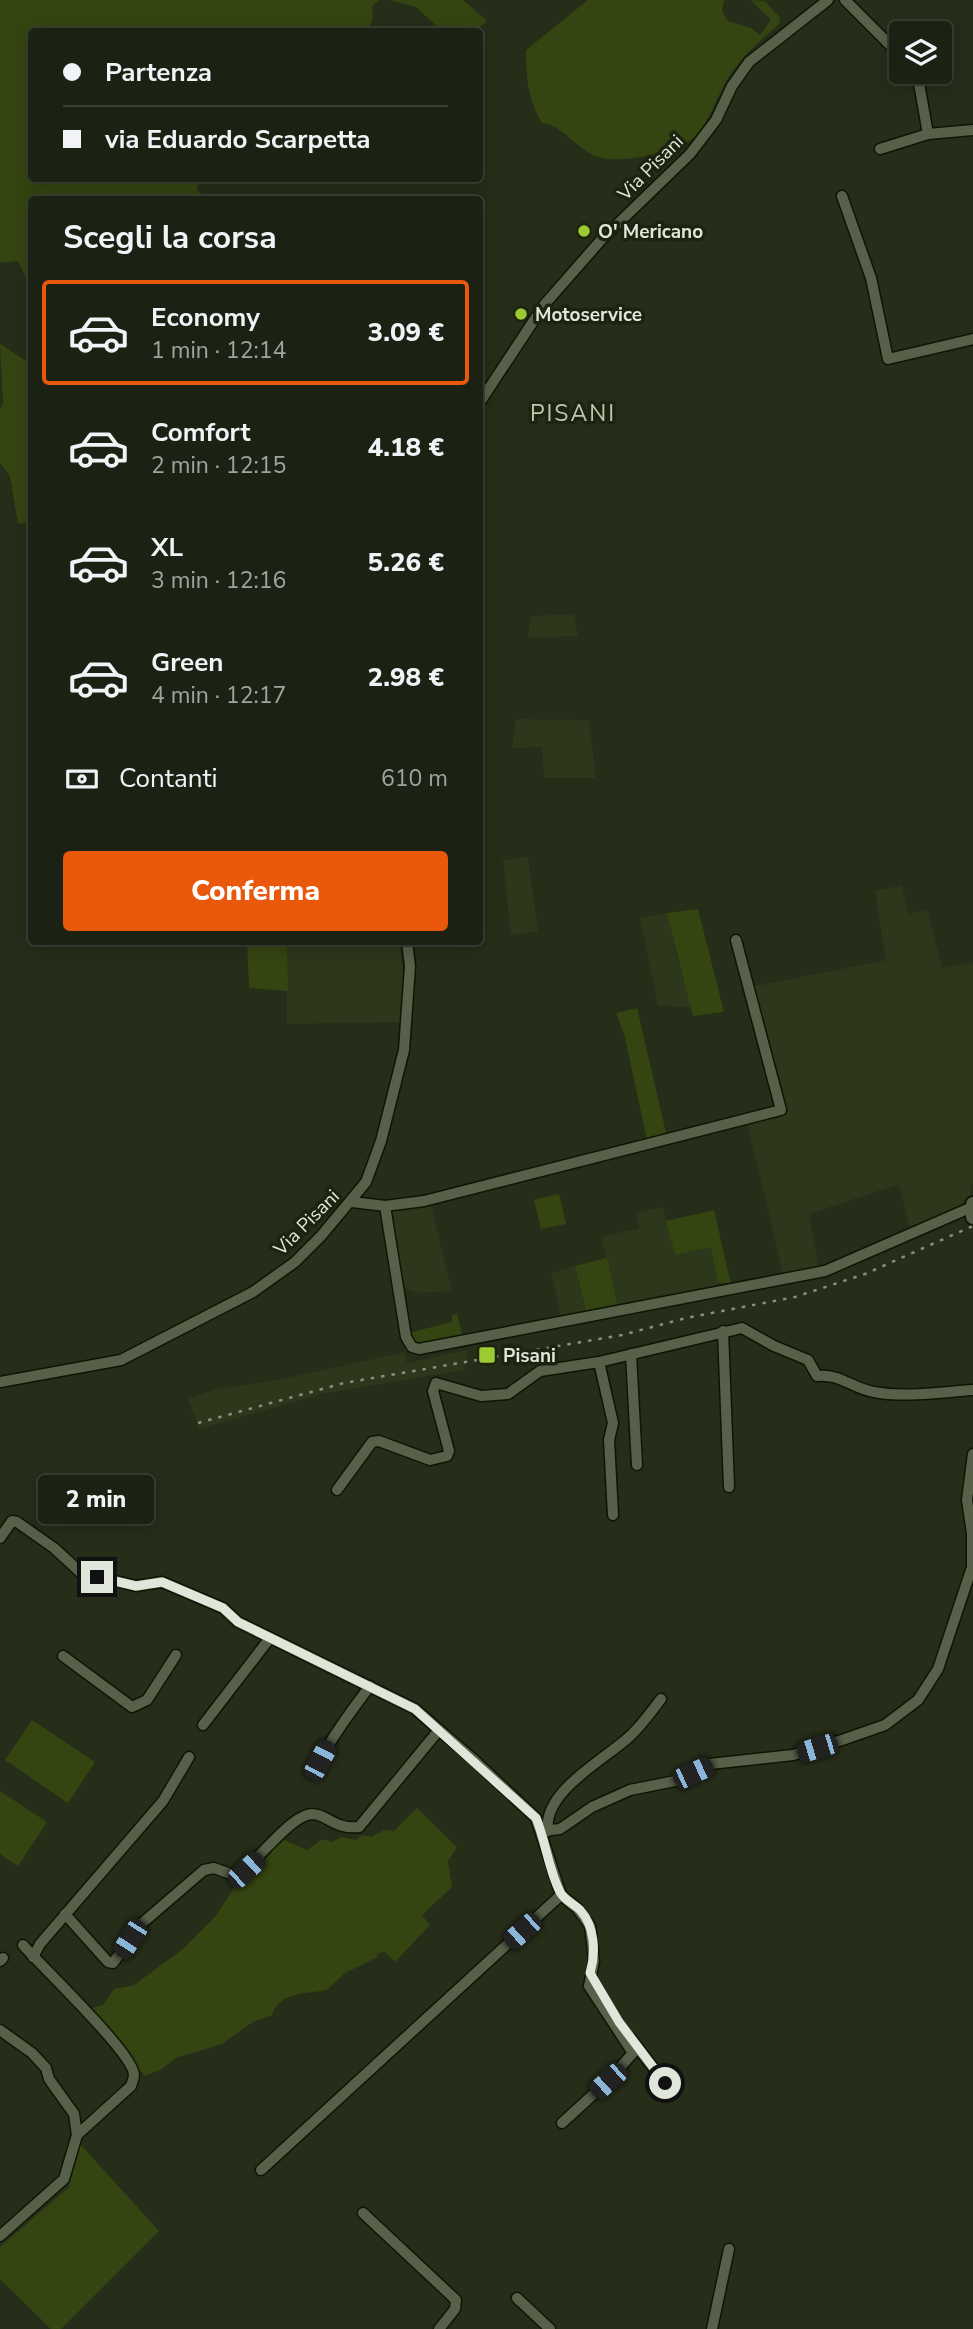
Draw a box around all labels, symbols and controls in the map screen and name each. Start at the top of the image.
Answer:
map controls [889,21,952,84]
button: layers [889,21,952,84]
text: Partenza [105,55,212,90]
text: via Eduardo Scarpetta [105,122,371,157]
street label: Via Pisani [611,129,689,207]
text: Scegli la corsa [63,216,277,259]
place label: O' Mericano [598,219,703,245]
marker: O' Mericano [576,223,592,239]
text: Economy [151,300,260,335]
icon: car [67,301,130,364]
place label: Motoservice [535,302,642,328]
marker: Motoservice [513,306,529,322]
text: 3.09 € [368,315,444,350]
text: 1 min · 12:14 [151,335,286,366]
district label: PISANI [530,398,616,429]
text: Comfort [151,415,251,450]
icon: car [67,416,130,479]
text: 4.18 € [368,430,444,465]
text: 2 min · 12:15 [151,450,286,481]
text: XL [151,530,183,565]
icon: car [67,531,130,594]
text: 5.26 € [368,545,444,580]
text: 3 min · 12:16 [151,565,286,596]
text: Green [151,645,224,680]
icon: car [67,646,130,709]
text: 2.98 € [368,660,444,695]
text: 4 min · 12:17 [151,680,286,711]
icon: cash [63,760,101,798]
text: Contanti [119,761,218,796]
text: 610 m [381,763,448,794]
button: Conferma [63,851,448,931]
street label: Via Pisani [267,1184,345,1262]
place label: Pisani [503,1343,556,1369]
marker: Pisani [477,1345,497,1365]
callout: 2 min [39,1476,155,1524]
text: 2 min [66,1484,126,1515]
route end [81,1561,113,1593]
car [794,1732,841,1764]
car [301,1737,340,1783]
car [670,1755,717,1791]
car [224,1848,269,1892]
car [500,1909,545,1953]
car [110,1916,151,1962]
car [586,2059,631,2103]
route start [649,2067,681,2099]

